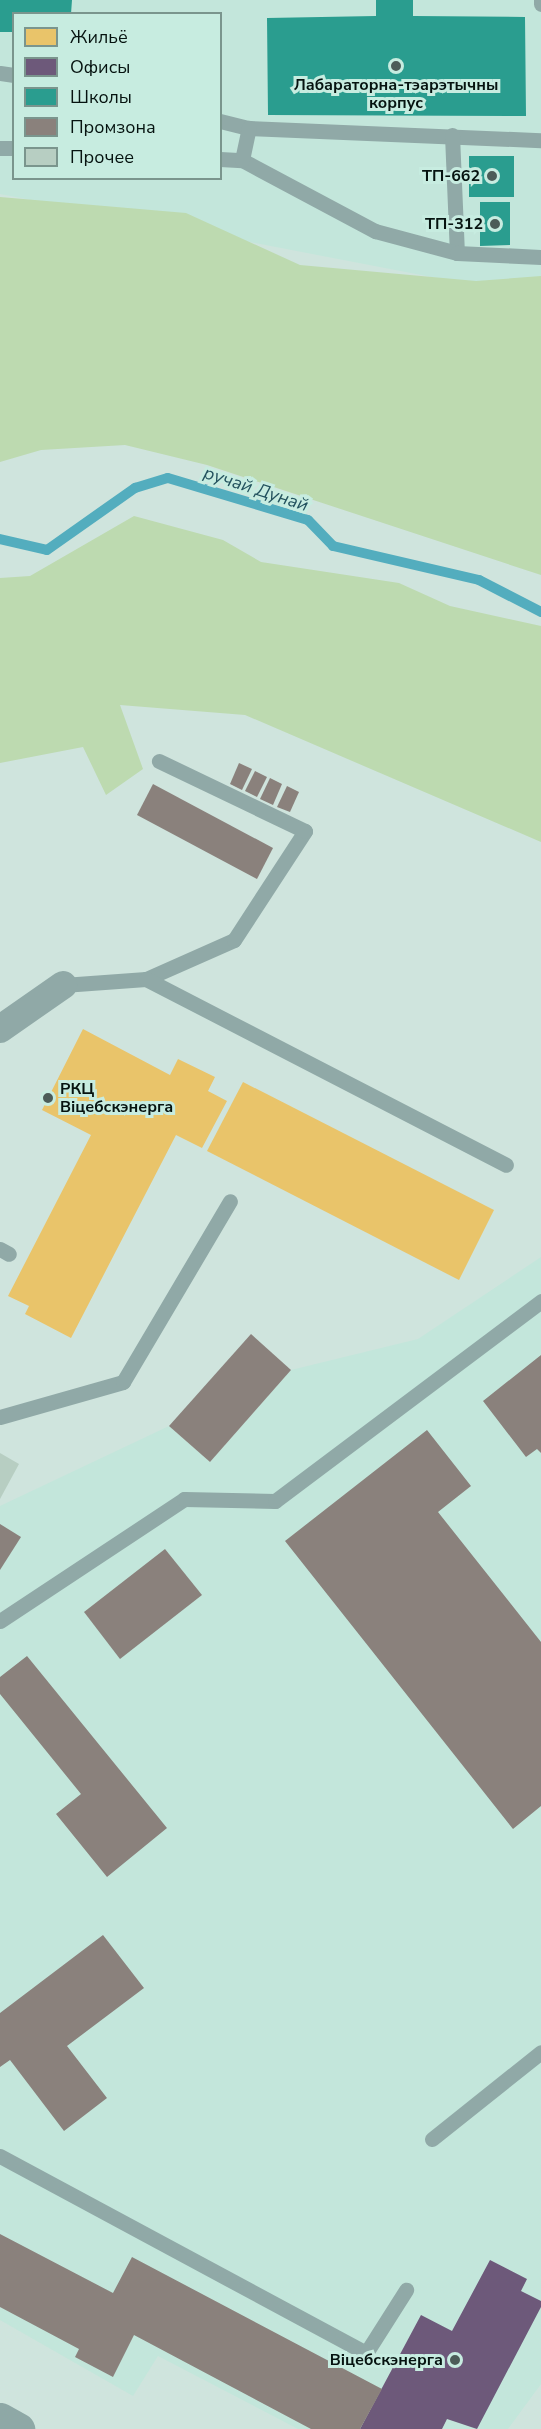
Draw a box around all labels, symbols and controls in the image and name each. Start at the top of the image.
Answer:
legend [12,12,222,180]
text: Жильё [70,25,128,49]
text: Офисы [70,55,130,79]
marker: Лабараторна-тэарэтычны корпус [389,59,403,73]
place label: Лабараторна-тэарэтычны корпус [294,75,498,113]
text: Школы [70,85,132,109]
text: Промзона [70,115,156,139]
text: Прочее [70,145,134,169]
place label: ТП-662 [422,166,480,186]
marker: ТП-662 [485,169,499,183]
place label: ТП-312 [425,214,483,234]
marker: ТП-312 [488,217,502,231]
water label: ручай Дунай [201,462,311,516]
place label: РКЦ Віцебскэнерга [60,1079,173,1117]
marker: РКЦ Віцебскэнерга [41,1091,55,1105]
place label: Віцебскэнерга [330,2350,443,2370]
marker: Віцебскэнерга [448,2353,462,2367]

